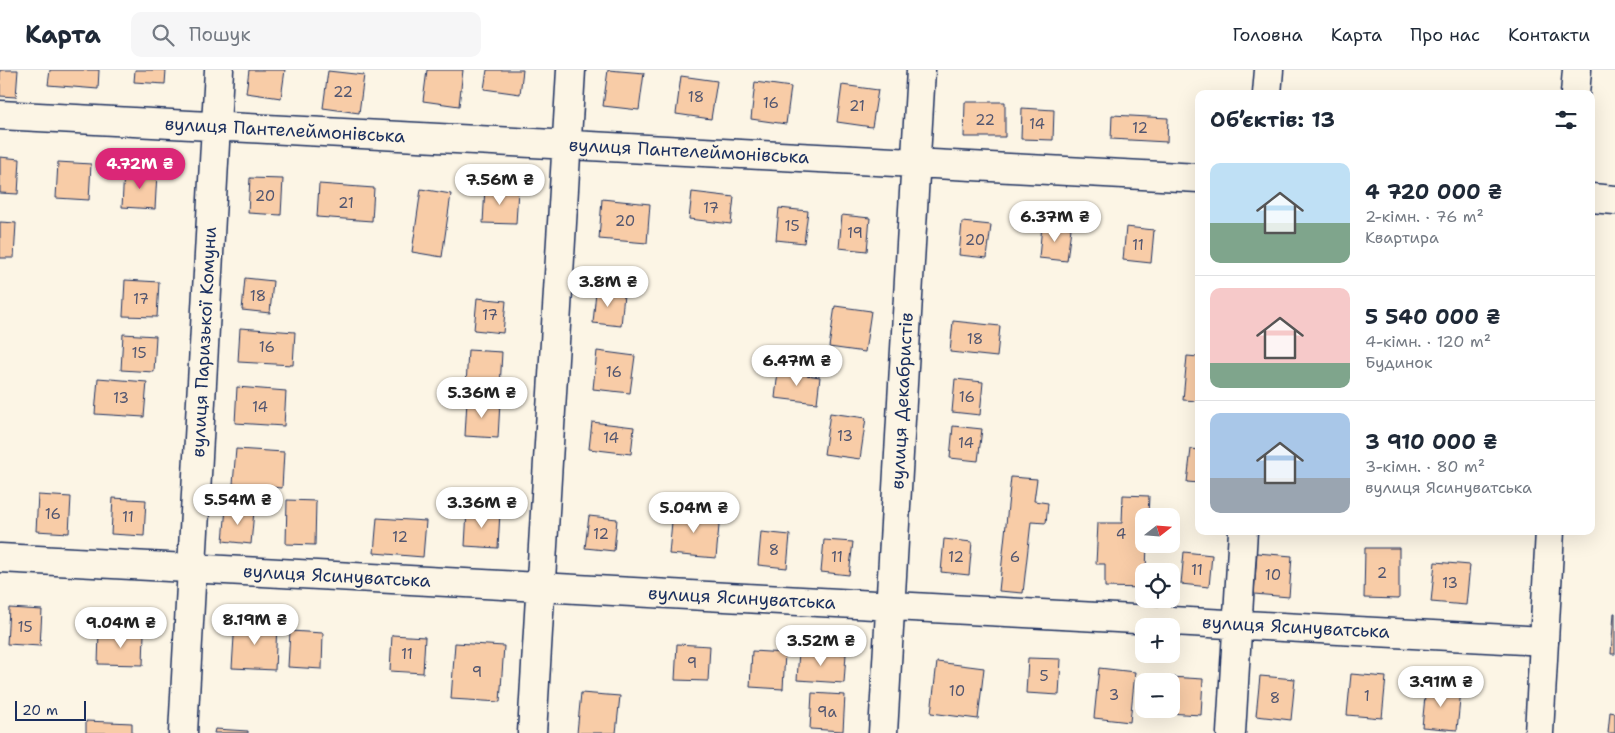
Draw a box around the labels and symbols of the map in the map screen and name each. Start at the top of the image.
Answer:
house number: 22 [333,82,353,102]
house number: 18 [688,87,704,107]
house number: 16 [763,93,779,113]
house number: 21 [849,96,865,116]
house number: 22 [975,110,995,130]
street label: вулиця Пантелеймонівська [164,112,406,148]
house number: 14 [1029,114,1045,134]
house number: 12 [1132,118,1148,138]
street label: вулиця Пантелеймонівська [568,133,810,169]
pin: 4.72M ₴ [94,148,186,190]
pin: 7.56M ₴ [454,164,546,206]
house number: 20 [255,186,275,206]
house number: 21 [338,193,354,213]
house number: 17 [703,198,719,218]
pin: 6.37M ₴ [1009,200,1101,243]
house number: 20 [615,211,635,231]
house number: 15 [784,216,800,236]
house number: 19 [847,223,863,243]
street label: вулиця Паризької Комуни [186,226,222,458]
house number: 20 [965,230,985,250]
house number: 11 [1132,235,1144,255]
pin: 3.8M ₴ [567,266,649,308]
house number: 18 [250,286,266,306]
house number: 17 [133,289,149,309]
house number: 17 [482,305,498,325]
street label: вулиця Декабристів [885,312,919,490]
house number: 18 [967,329,983,349]
house number: 16 [259,337,275,357]
house number: 15 [131,343,147,363]
pin: 6.47M ₴ [751,344,843,387]
house number: 16 [606,362,622,382]
pin: 5.36M ₴ [436,376,528,419]
house number: 16 [959,387,975,407]
house number: 13 [113,388,129,408]
house number: 14 [252,397,268,417]
house number: 13 [837,426,853,446]
house number: 14 [603,428,619,448]
house number: 14 [958,433,974,453]
pin: 5.54M ₴ [192,484,284,526]
pin: 3.36M ₴ [436,486,528,529]
pin: 5.04M ₴ [648,492,740,534]
house number: 16 [45,504,61,524]
house number: 11 [122,507,134,527]
north arrow [1135,508,1180,552]
house number: 12 [593,524,609,544]
house number: 4 [1116,524,1126,544]
house number: 12 [392,527,408,547]
house number: 8 [769,540,779,560]
house number: 11 [831,547,843,567]
house number: 12 [948,547,964,567]
house number: 6 [1010,547,1020,567]
street label: вулиця Ясинуватська [243,559,431,593]
house number: 11 [1191,560,1203,580]
house number: 2 [1377,563,1387,583]
house number: 10 [1265,565,1281,585]
house number: 13 [1442,573,1458,593]
street label: вулиця Ясинуватська [648,581,836,615]
pin: 8.19M ₴ [209,604,301,646]
pin: 9.04M ₴ [75,606,167,649]
street label: вулиця Ясинуватська [1202,610,1390,644]
house number: 15 [17,617,33,637]
pin: 3.52M ₴ [775,624,867,667]
house number: 11 [401,644,413,664]
house number: 9 [687,653,697,673]
house number: 9 [472,662,482,682]
house number: 5 [1039,666,1049,686]
pin: 3.91M ₴ [1395,666,1487,708]
house number: 10 [949,681,965,701]
house number: 3 [1109,685,1119,705]
house number: 1 [1364,686,1370,706]
house number: 8 [1270,688,1280,708]
scale bar [15,698,86,721]
house number: 9а [817,702,838,722]

